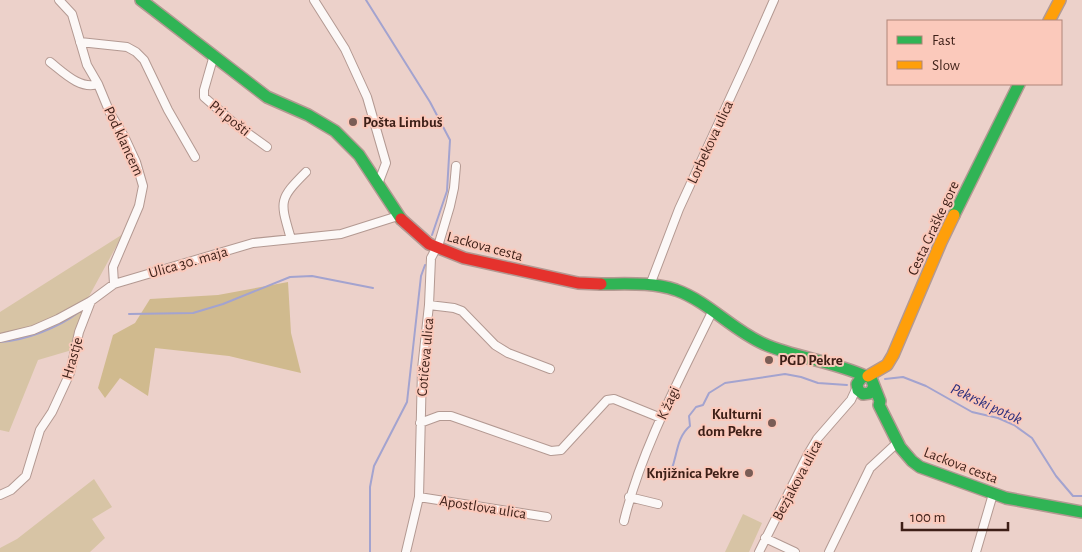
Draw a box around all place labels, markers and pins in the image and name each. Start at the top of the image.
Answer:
place label: Pošta Limbuš [363,115,443,130]
marker: Pošta Limbuš [347,116,359,128]
place label: PGD Pekre [779,353,843,368]
marker: PGD Pekre [763,354,775,366]
place label: Kulturni dom Pekre [698,407,762,439]
marker: Kulturni dom Pekre [766,417,778,429]
place label: Knjižnica Pekre [646,466,739,481]
marker: Knjižnica Pekre [743,467,755,479]

